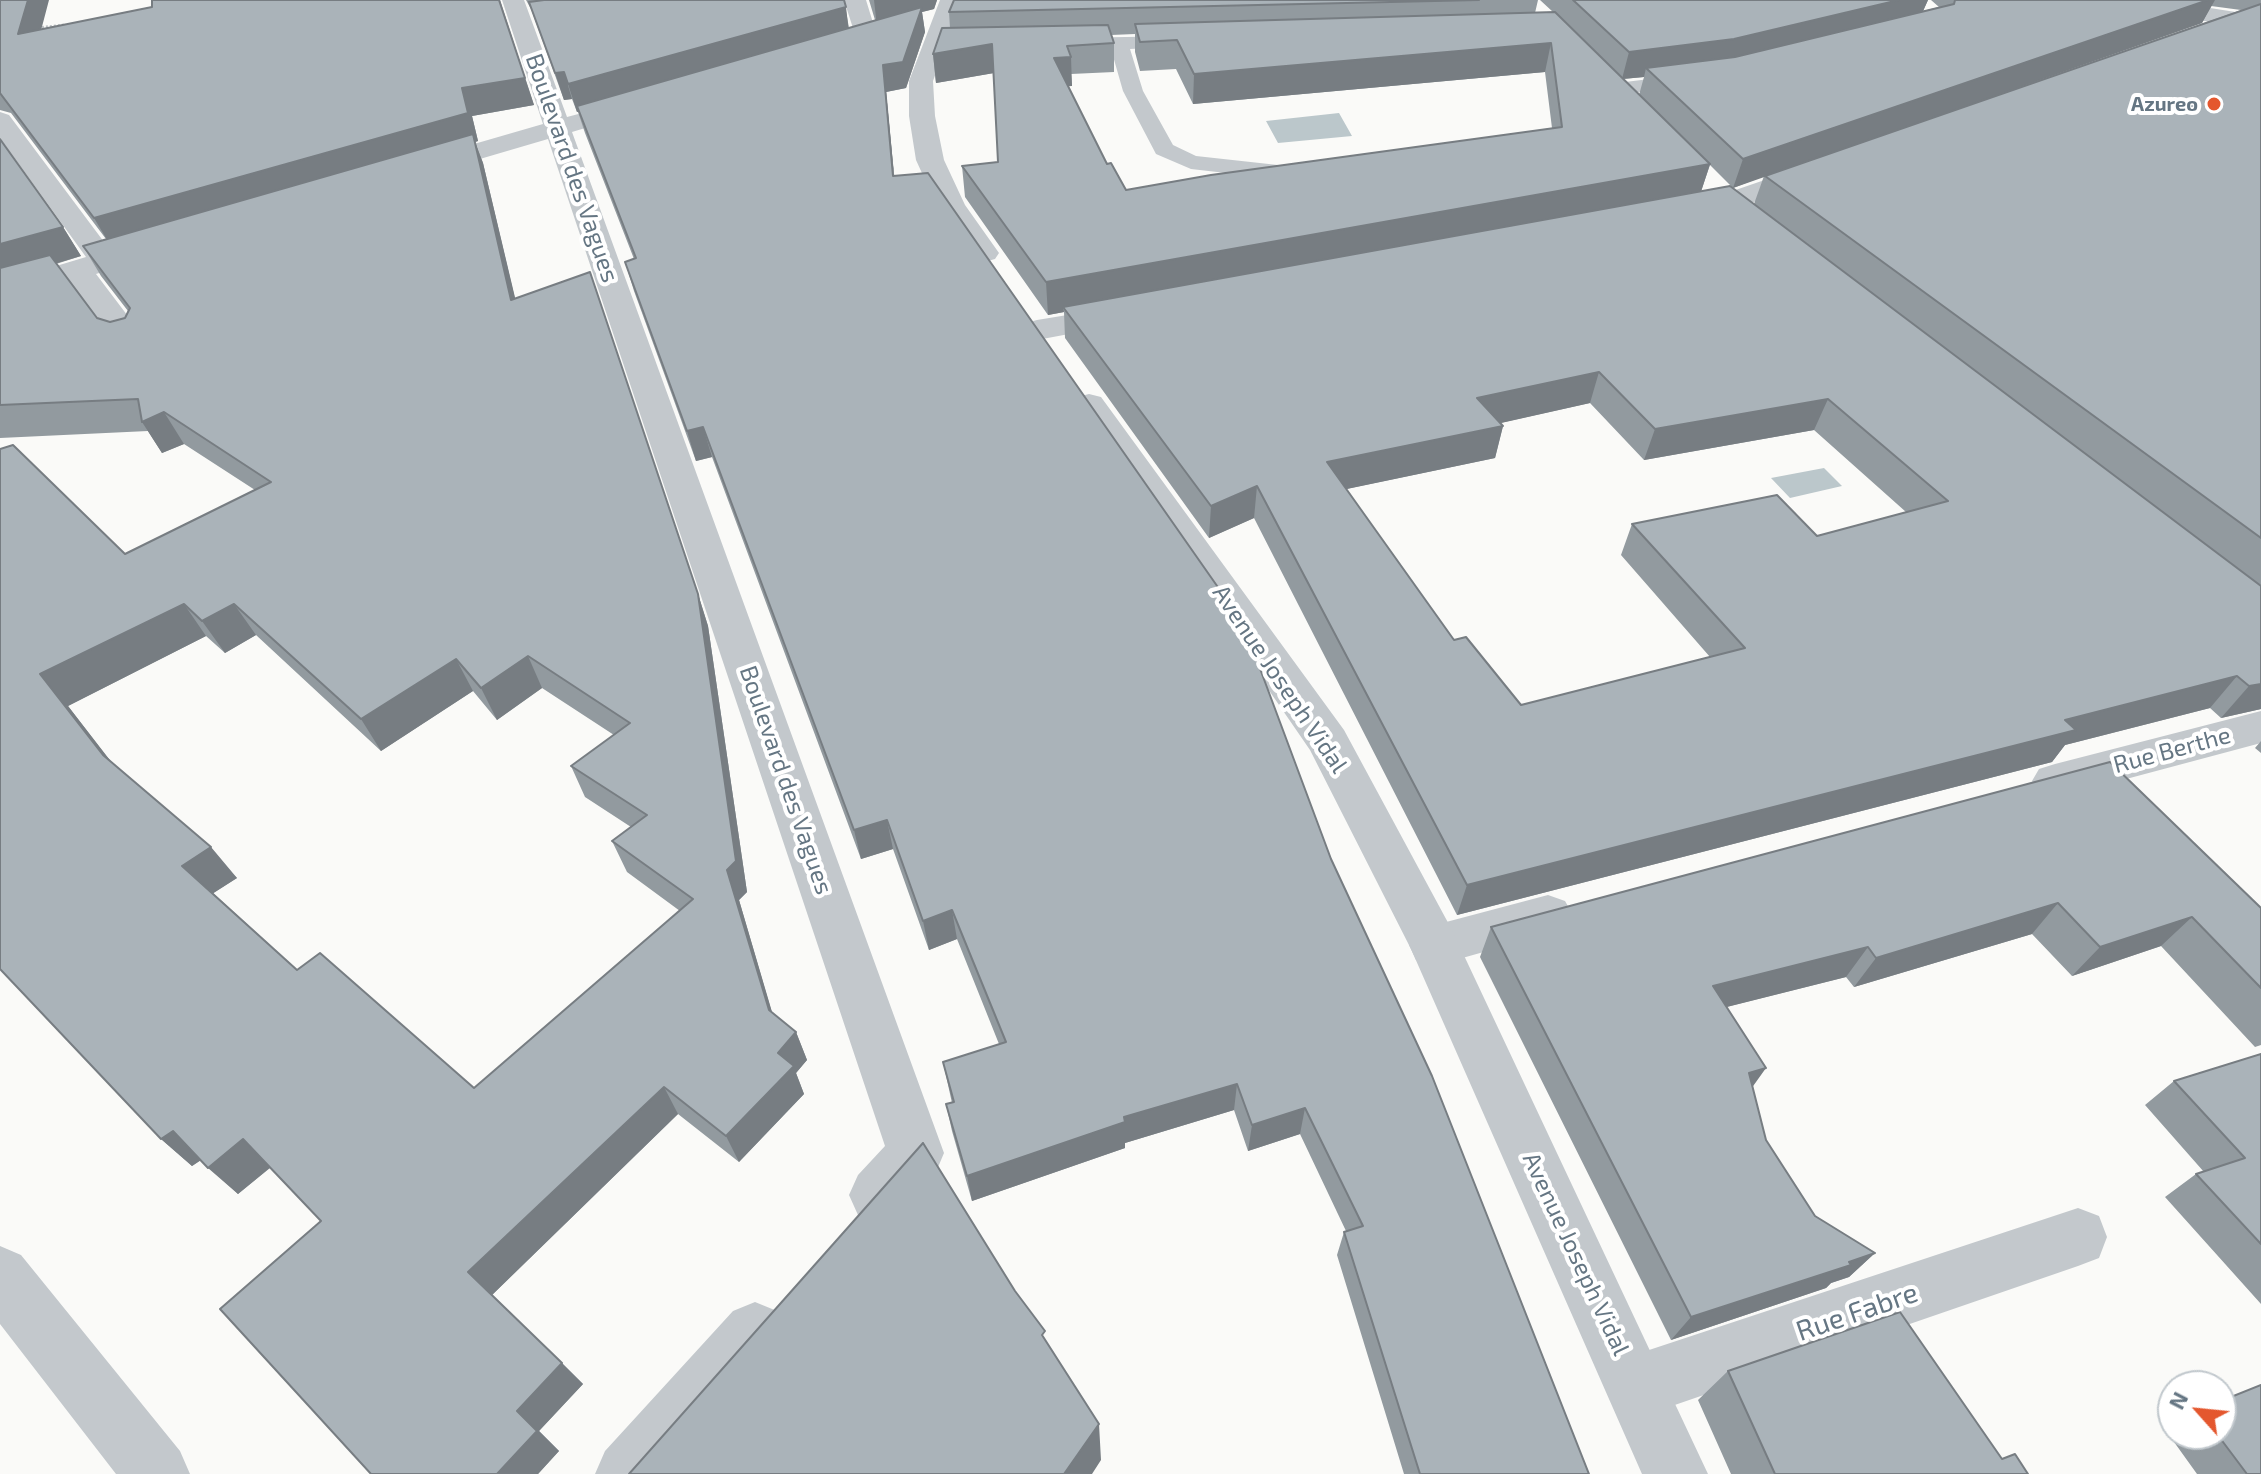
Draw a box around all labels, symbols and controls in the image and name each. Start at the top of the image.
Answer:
street label: Boulevard des Vagues [519,50,625,286]
place label: Azureo [2131,92,2198,116]
marker: Azureo [2205,95,2223,113]
street label: Avenue Joseph Vidal [1206,580,1354,778]
street label: Boulevard des Vagues [733,662,839,898]
street label: Rue Berthe [2110,721,2234,779]
street label: Avenue Joseph Vidal [1516,1148,1636,1360]
street label: Rue Fabre [1792,1276,1922,1348]
north arrow [2157,1370,2237,1450]
text: N [2162,1387,2193,1413]

